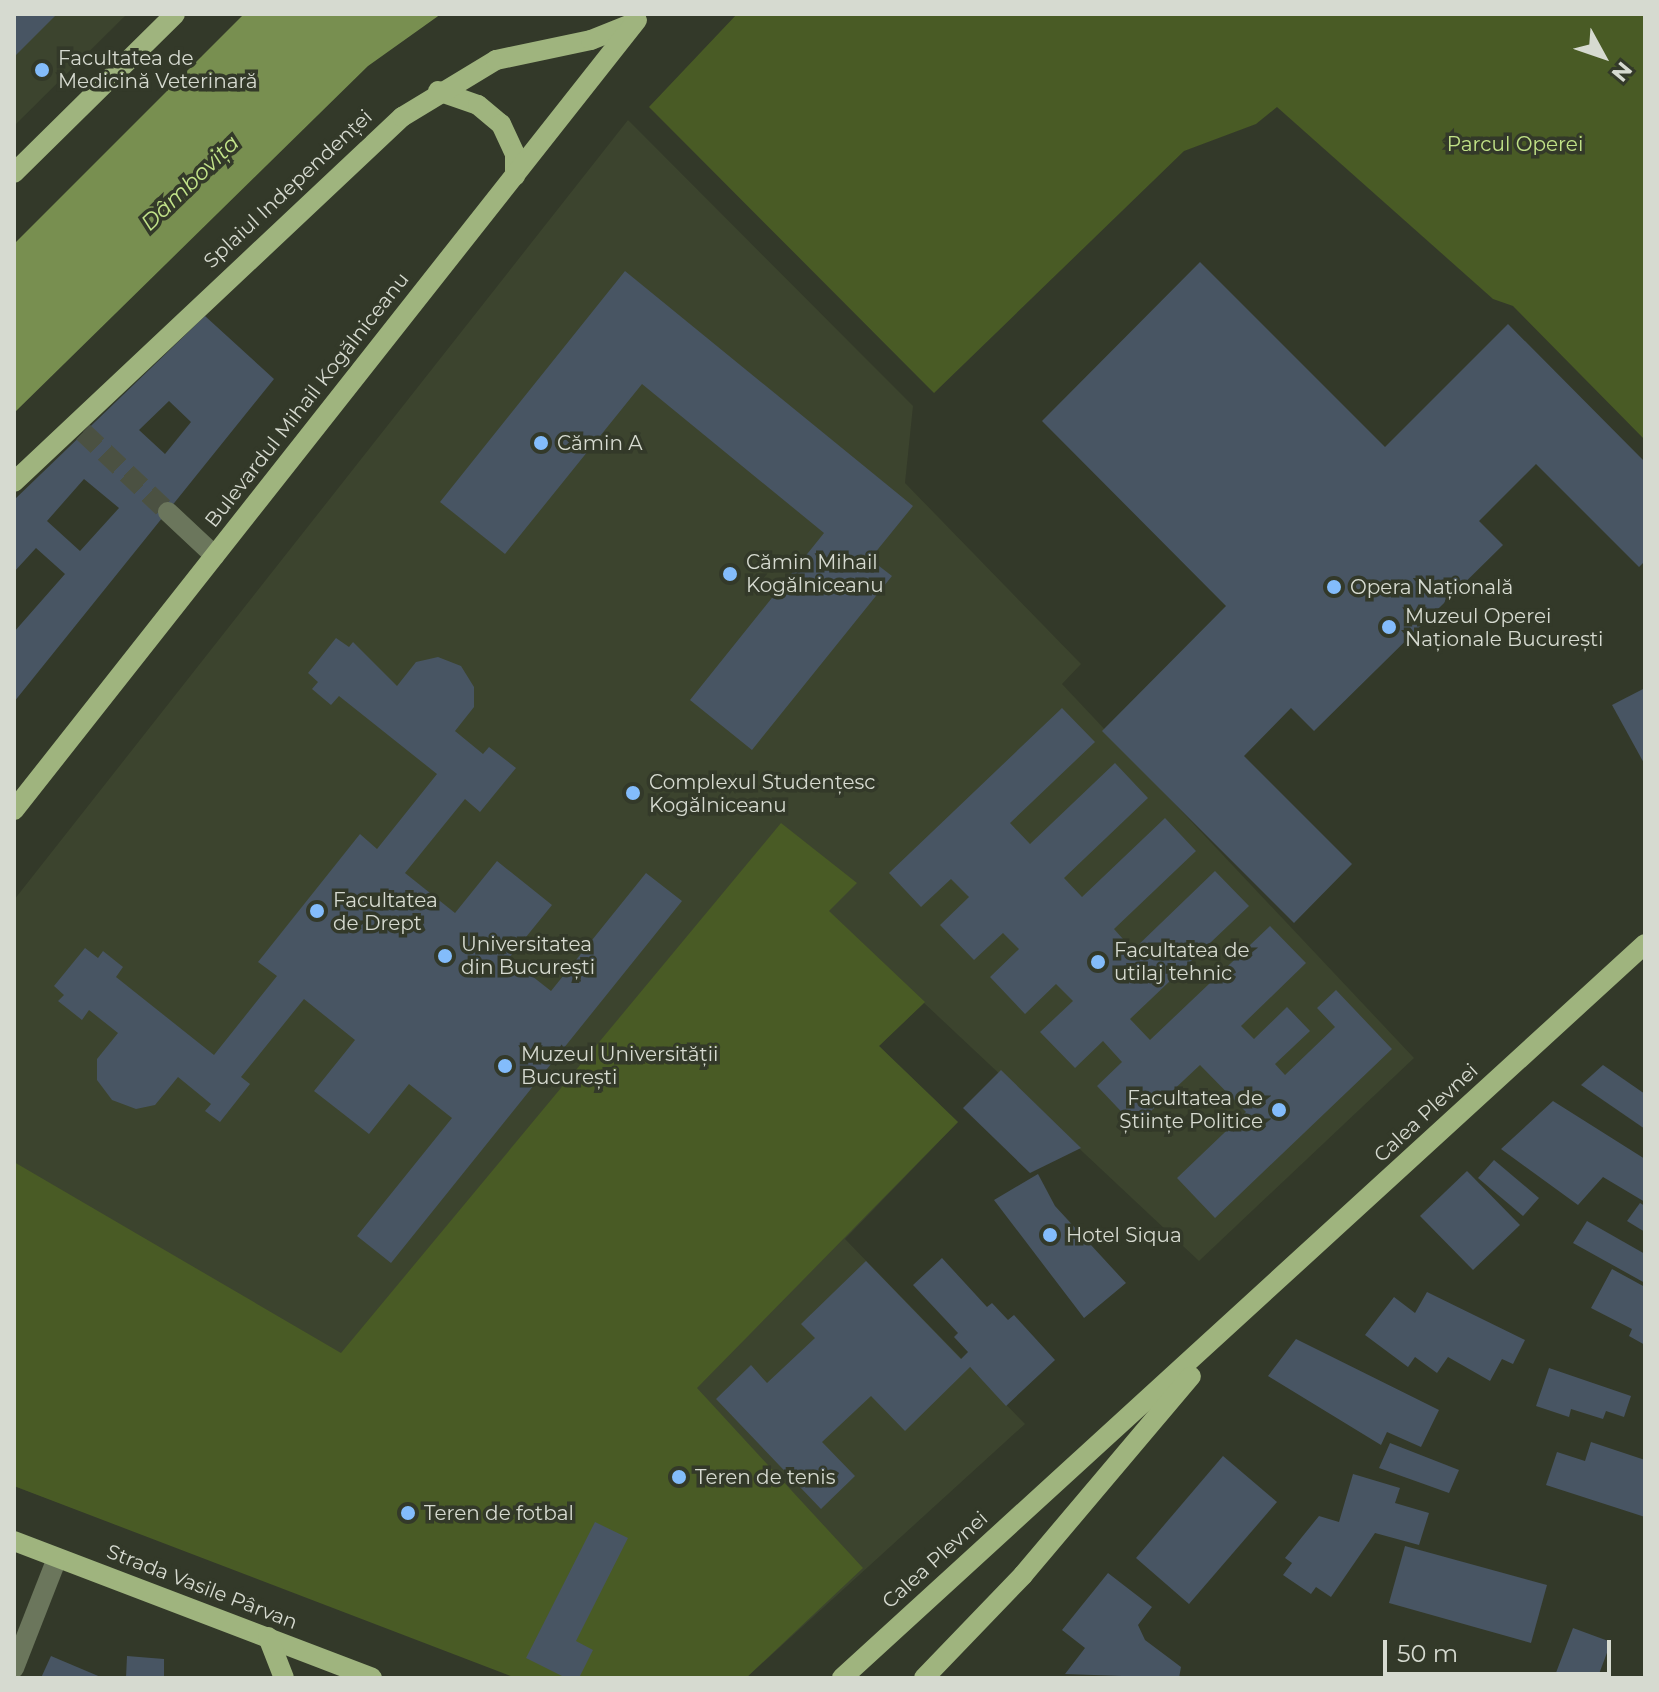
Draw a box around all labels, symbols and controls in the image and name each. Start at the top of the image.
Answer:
north arrow [1563,16,1643,96]
place label: Facultatea de Medicină Veterinară [58,46,257,93]
text: N [1606,56,1638,87]
marker: Facultatea de Medicină Veterinară [33,61,51,79]
street label: Splaiul Independenței [199,105,377,273]
water label: Dâmbovița [135,130,245,236]
park label: Parcul Operei [1447,132,1583,156]
street label: Bulevardul Mihail Kogălniceanu [200,268,414,532]
place label: Cămin A [557,431,643,455]
marker: Cămin A [532,434,550,452]
place label: Cămin Mihail Kogălniceanu [746,550,884,597]
marker: Cămin Mihail Kogălniceanu [721,565,739,583]
place label: Opera Națională [1350,575,1513,599]
marker: Opera Națională [1325,578,1343,596]
place label: Muzeul Operei Naționale București [1405,604,1603,651]
marker: Muzeul Operei Naționale București [1380,618,1398,636]
place label: Complexul Studențesc Kogălniceanu [649,770,876,817]
marker: Complexul Studențesc Kogălniceanu [624,784,642,802]
place label: Facultatea de Drept [333,888,438,935]
marker: Facultatea de Drept [308,902,326,920]
place label: Universitatea din București [461,932,595,979]
place label: Facultatea de utilaj tehnic [1114,938,1250,985]
marker: Universitatea din București [436,947,454,965]
marker: Facultatea de utilaj tehnic [1089,953,1107,971]
place label: Muzeul Universității București [521,1042,718,1089]
marker: Muzeul Universității București [496,1057,514,1075]
street label: Calea Plevnei [1369,1059,1483,1167]
place label: Facultatea de Științe Politice [1119,1086,1263,1133]
marker: Facultatea de Științe Politice [1270,1101,1288,1119]
place label: Hotel Siqua [1066,1223,1182,1247]
marker: Hotel Siqua [1041,1226,1059,1244]
place label: Teren de tenis [695,1465,835,1489]
marker: Teren de tenis [670,1468,688,1486]
place label: Teren de fotbal [424,1501,574,1525]
marker: Teren de fotbal [399,1504,417,1522]
street label: Calea Plevnei [877,1506,993,1614]
street label: Strada Vasile Pârvan [103,1540,301,1634]
scale bar [1387,1624,1615,1674]
text: 50 m [1397,1639,1458,1668]

